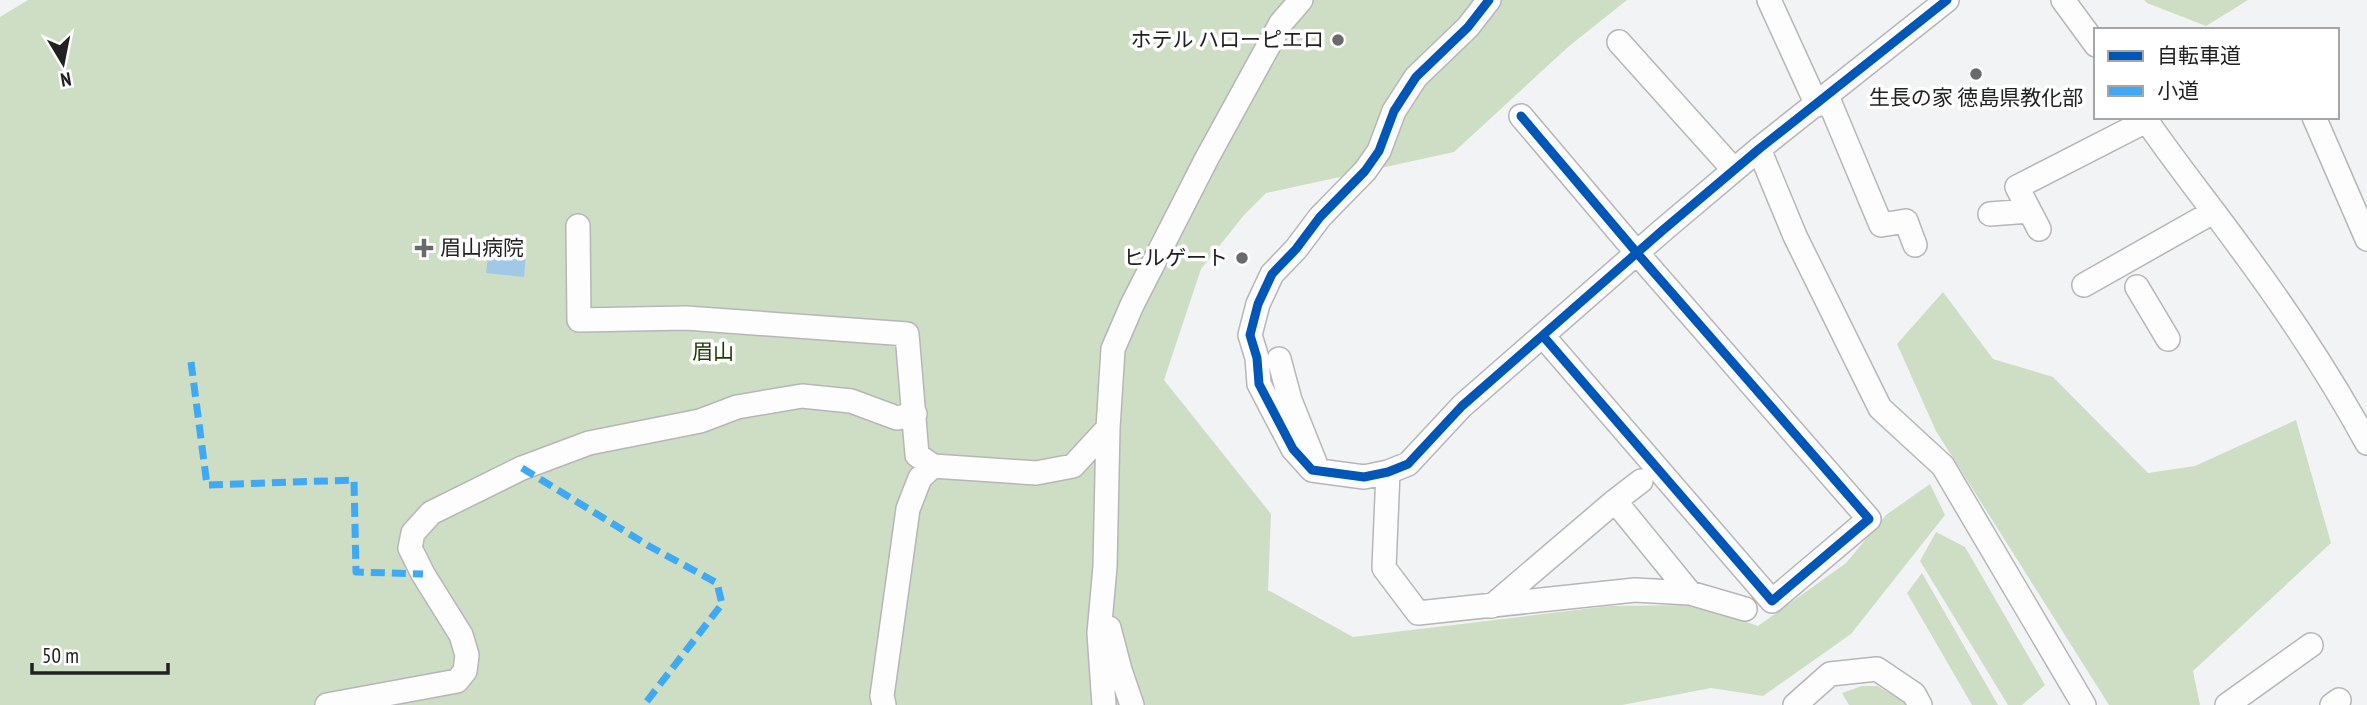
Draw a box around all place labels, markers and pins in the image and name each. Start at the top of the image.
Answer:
place label: ホテル ハローピエロ [1131,26,1324,53]
marker: ホテル ハローピエロ [1330,32,1346,48]
marker: 生長の家 徳島県教化部 [1968,66,1984,82]
place label: 生長の家 徳島県教化部 [1869,84,2083,111]
place label: 眉山病院 [440,234,524,261]
marker: 眉山病院 [414,238,434,258]
place label: ヒルゲート [1123,244,1228,271]
marker: ヒルゲート [1234,250,1250,266]

